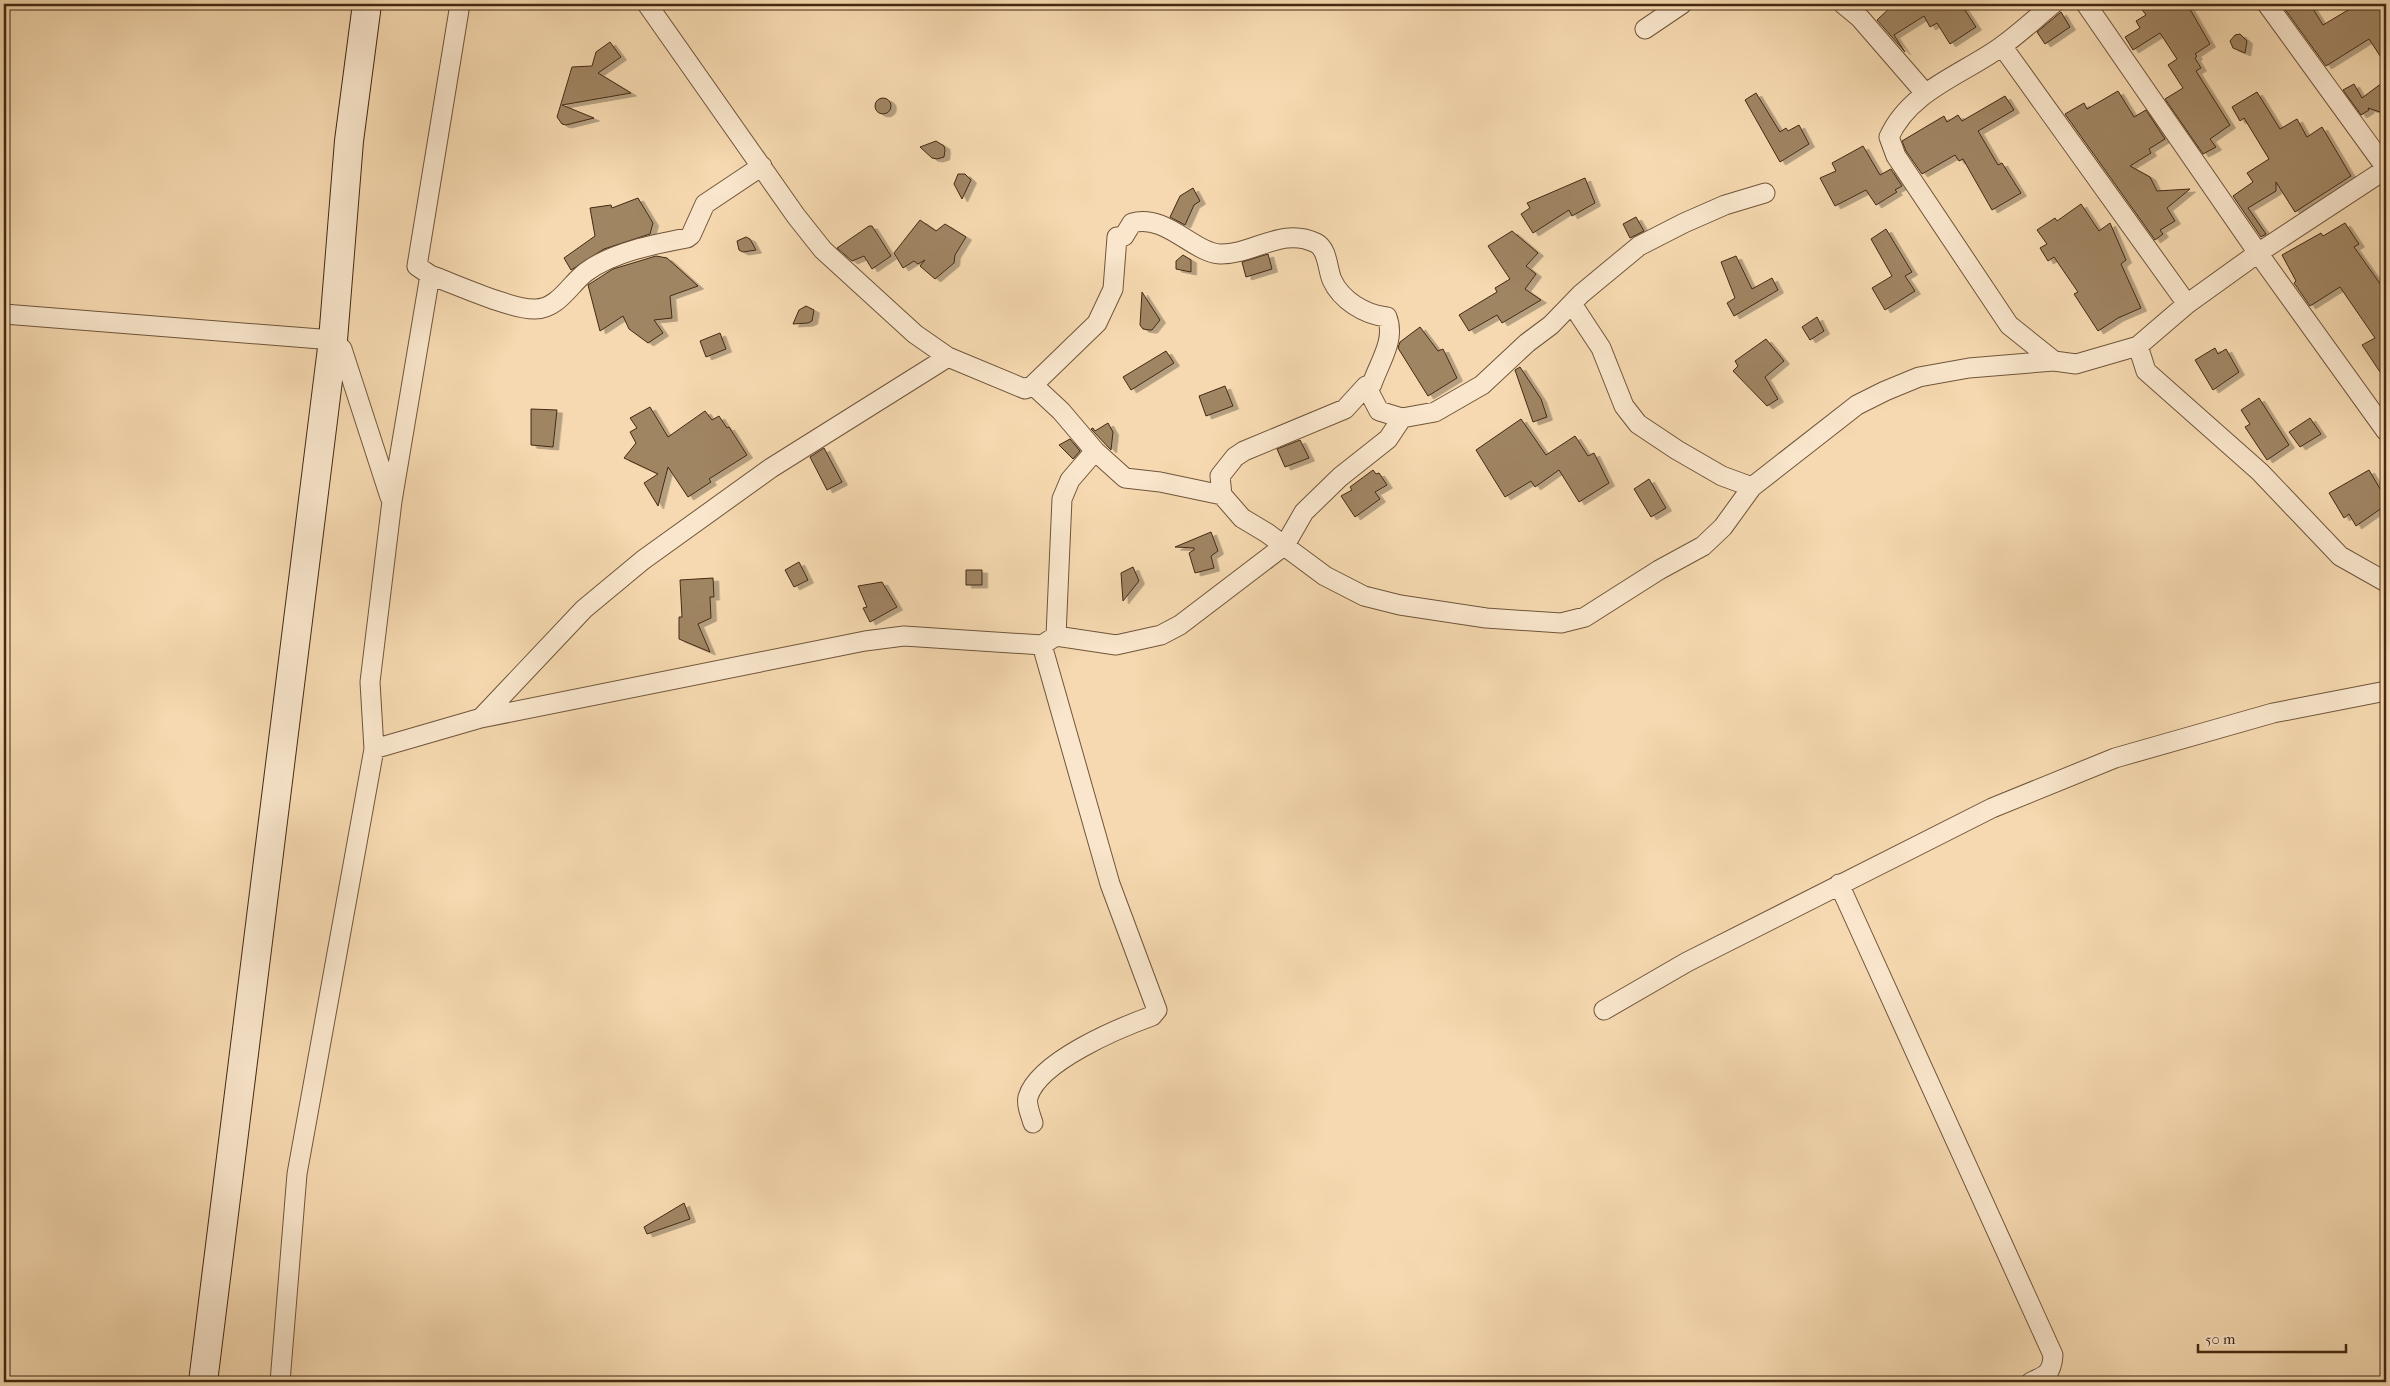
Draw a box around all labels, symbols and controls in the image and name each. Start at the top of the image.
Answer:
scale bar [2198,1321,2345,1353]
text: 50 m [2205,1330,2236,1348]

